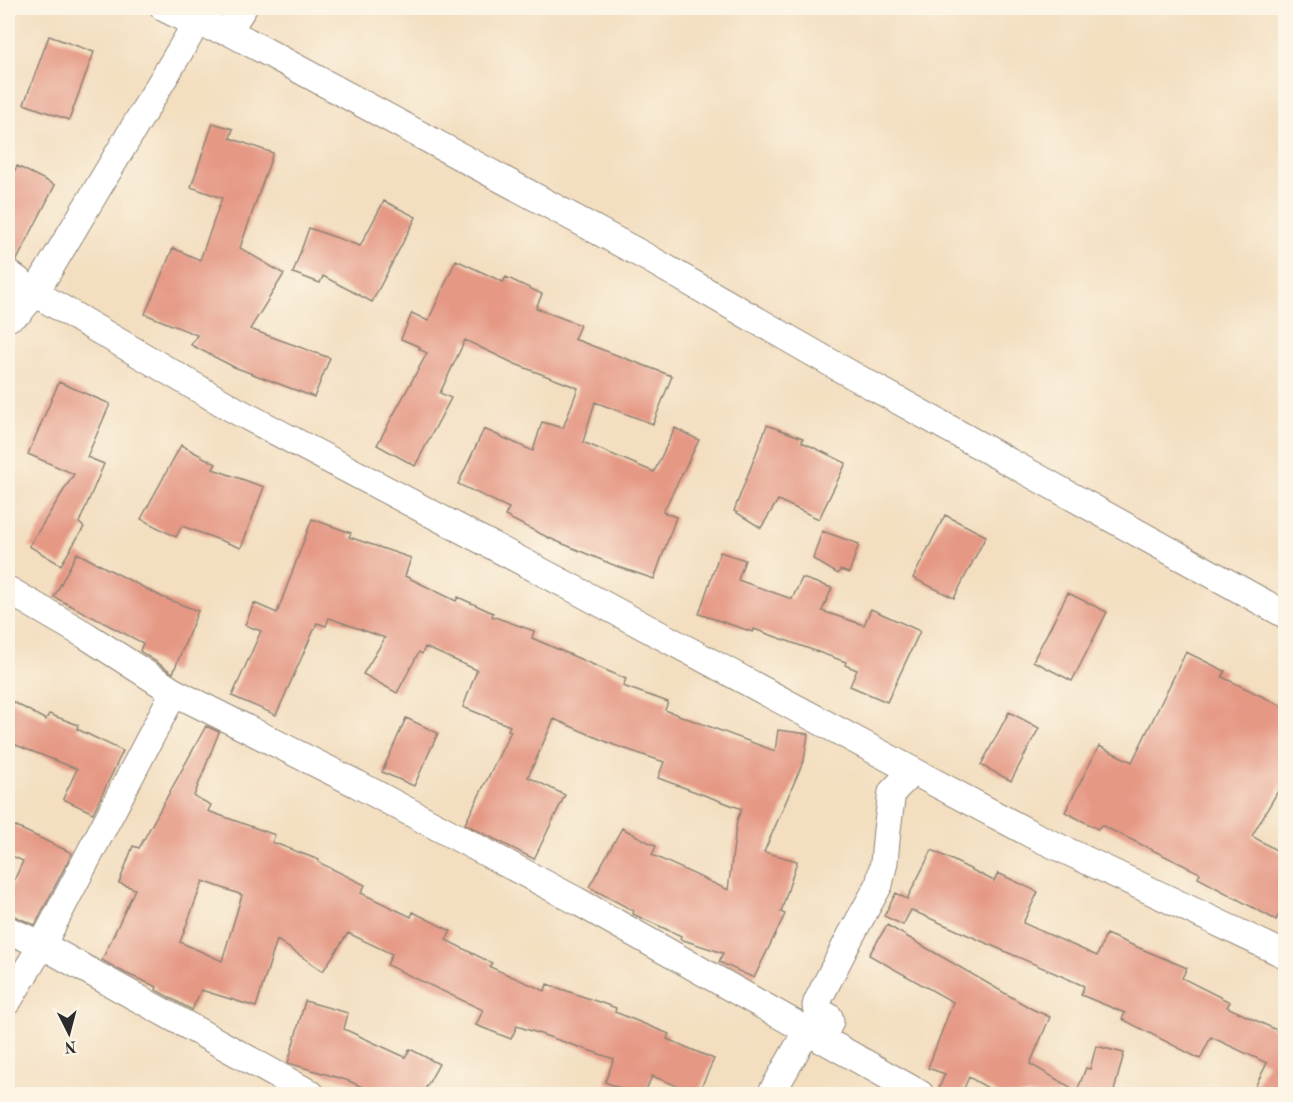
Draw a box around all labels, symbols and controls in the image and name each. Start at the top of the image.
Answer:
north arrow [39,1003,99,1063]
text: N [63,1037,77,1055]

